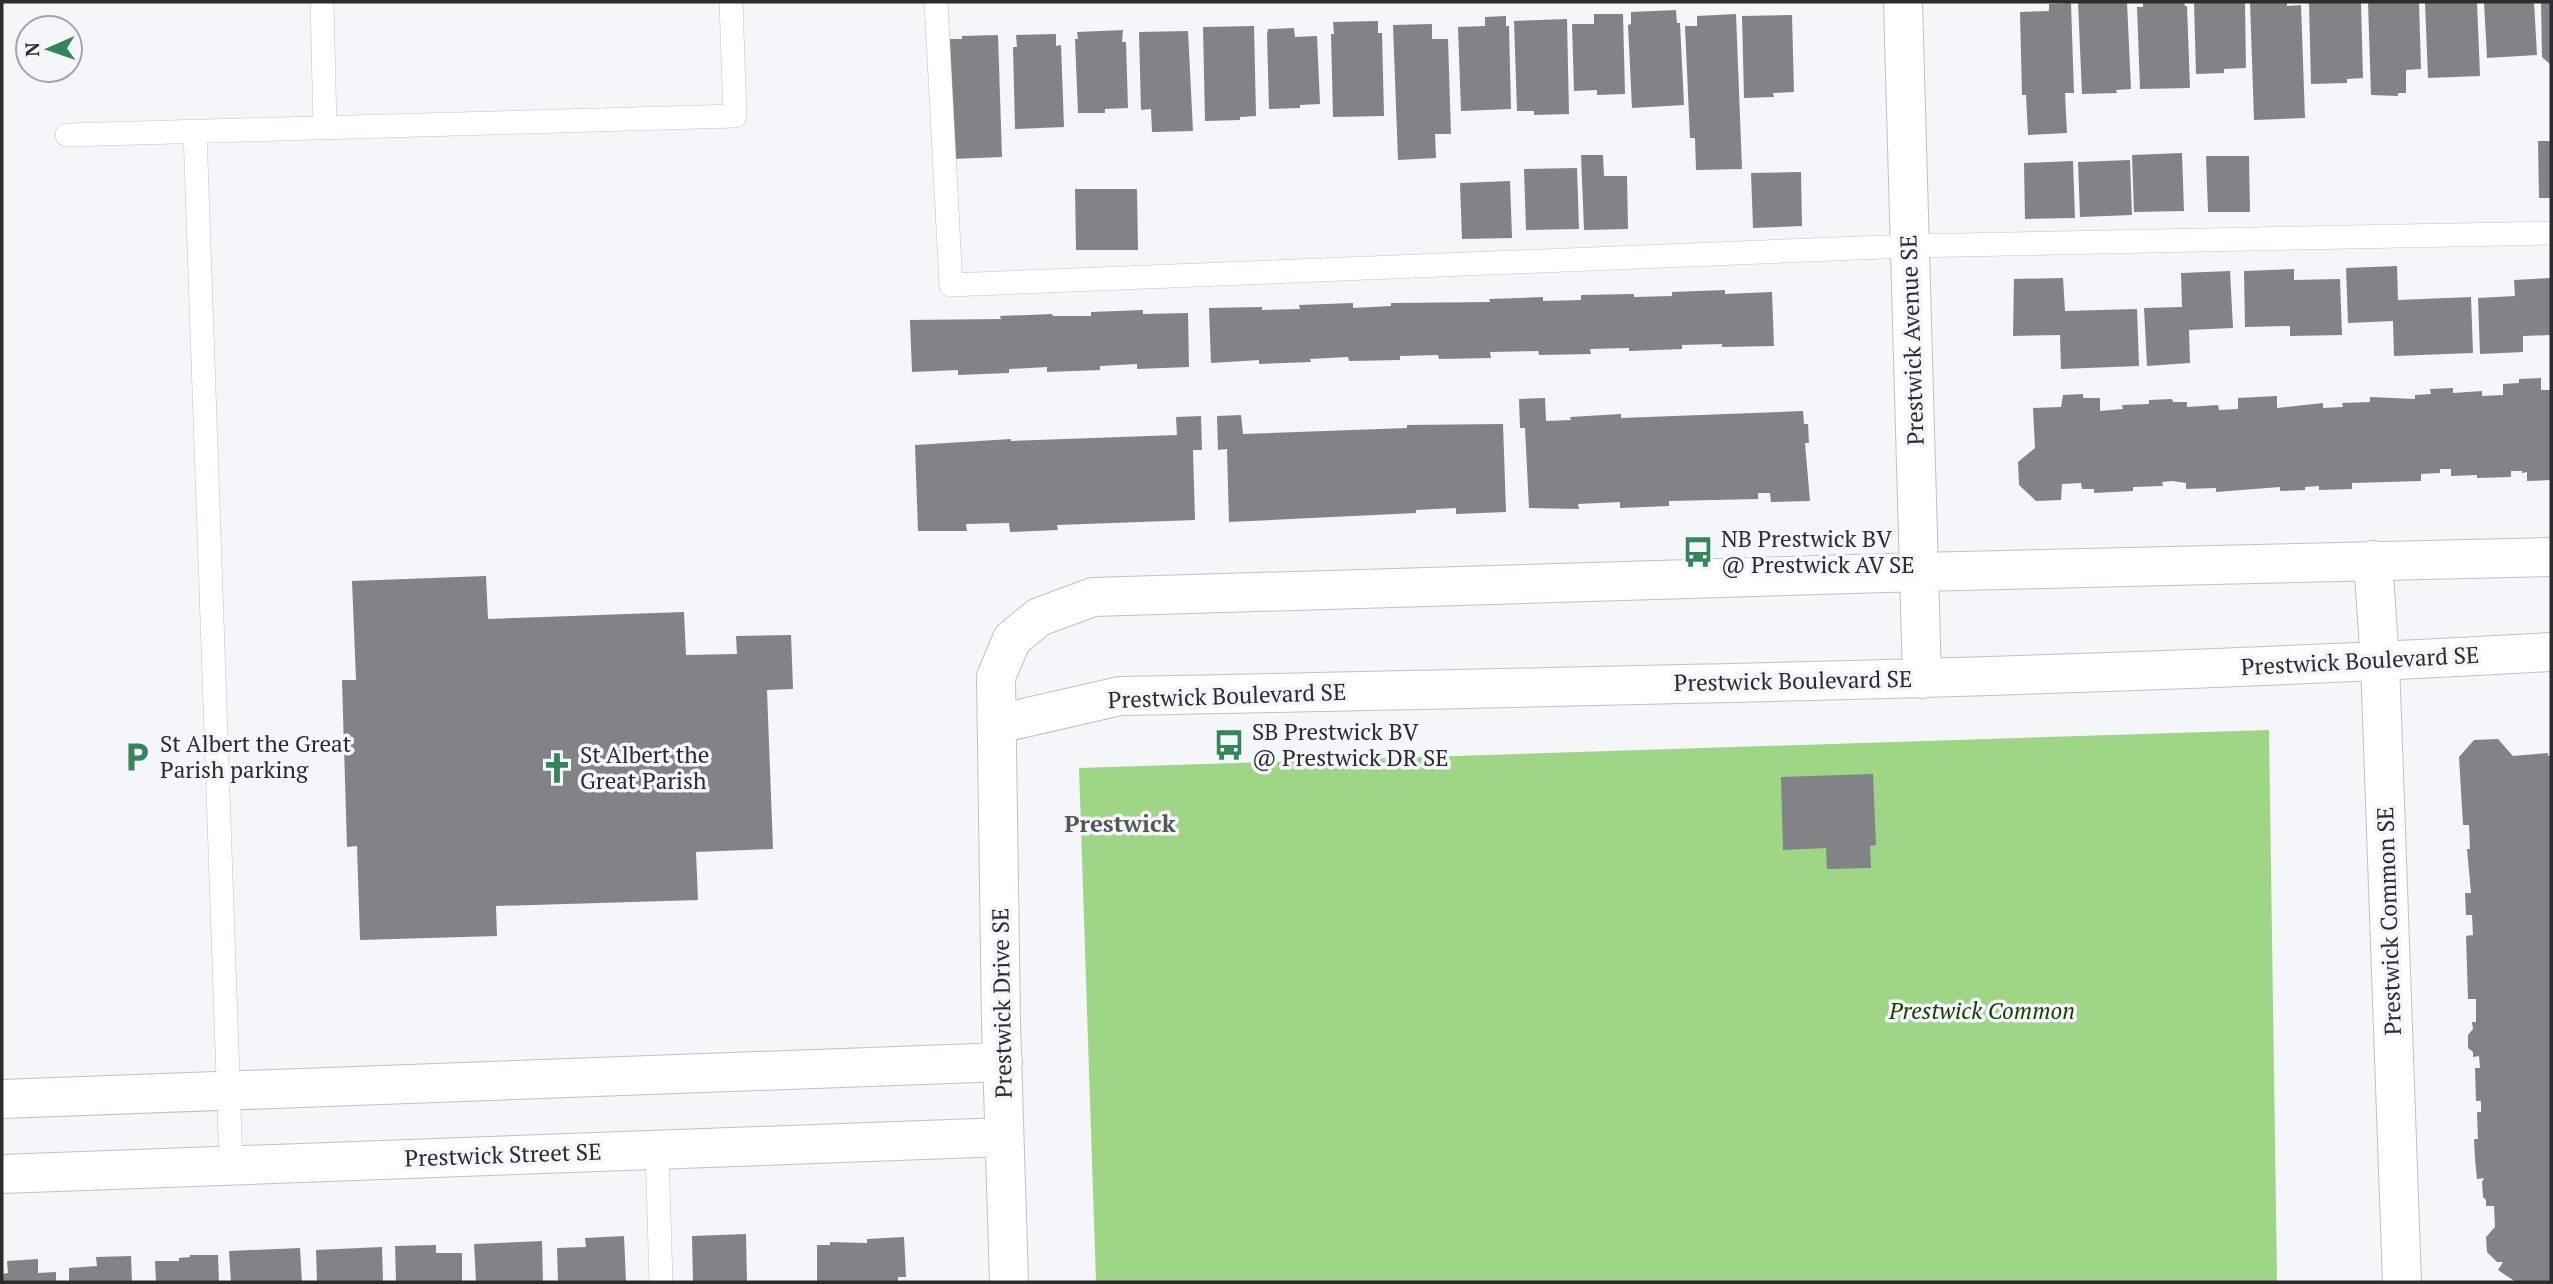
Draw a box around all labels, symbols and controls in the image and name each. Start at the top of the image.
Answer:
north arrow [14,14,84,84]
text: N [19,41,44,57]
street label: Prestwick Avenue SE [1892,234,1931,446]
place label: NB Prestwick BV @ Prestwick AV SE [1721,523,1915,580]
bus stop icon: NB Prestwick BV @ Prestwick AV SE [1681,535,1715,569]
street label: Prestwick Boulevard SE [2240,639,2480,682]
street label: Prestwick Boulevard SE [1673,663,1913,698]
street label: Prestwick Boulevard SE [1107,676,1347,715]
place label: SB Prestwick BV @ Prestwick DR SE [1252,716,1449,773]
place label: St Albert the Great Parish parking [160,728,352,785]
bus stop icon: SB Prestwick BV @ Prestwick DR SE [1212,728,1246,762]
place label: St Albert the Great Parish [580,739,709,796]
parking icon: St Albert the Great Parish parking [120,740,154,774]
church icon: St Albert the Great Parish [540,751,574,785]
street label: Prestwick Common SE [2369,806,2408,1036]
district label: Prestwick [1064,807,1176,839]
street label: Prestwick Drive SE [984,907,1019,1099]
park label: Prestwick Common [1888,995,2075,1026]
street label: Prestwick Street SE [404,1136,602,1173]

